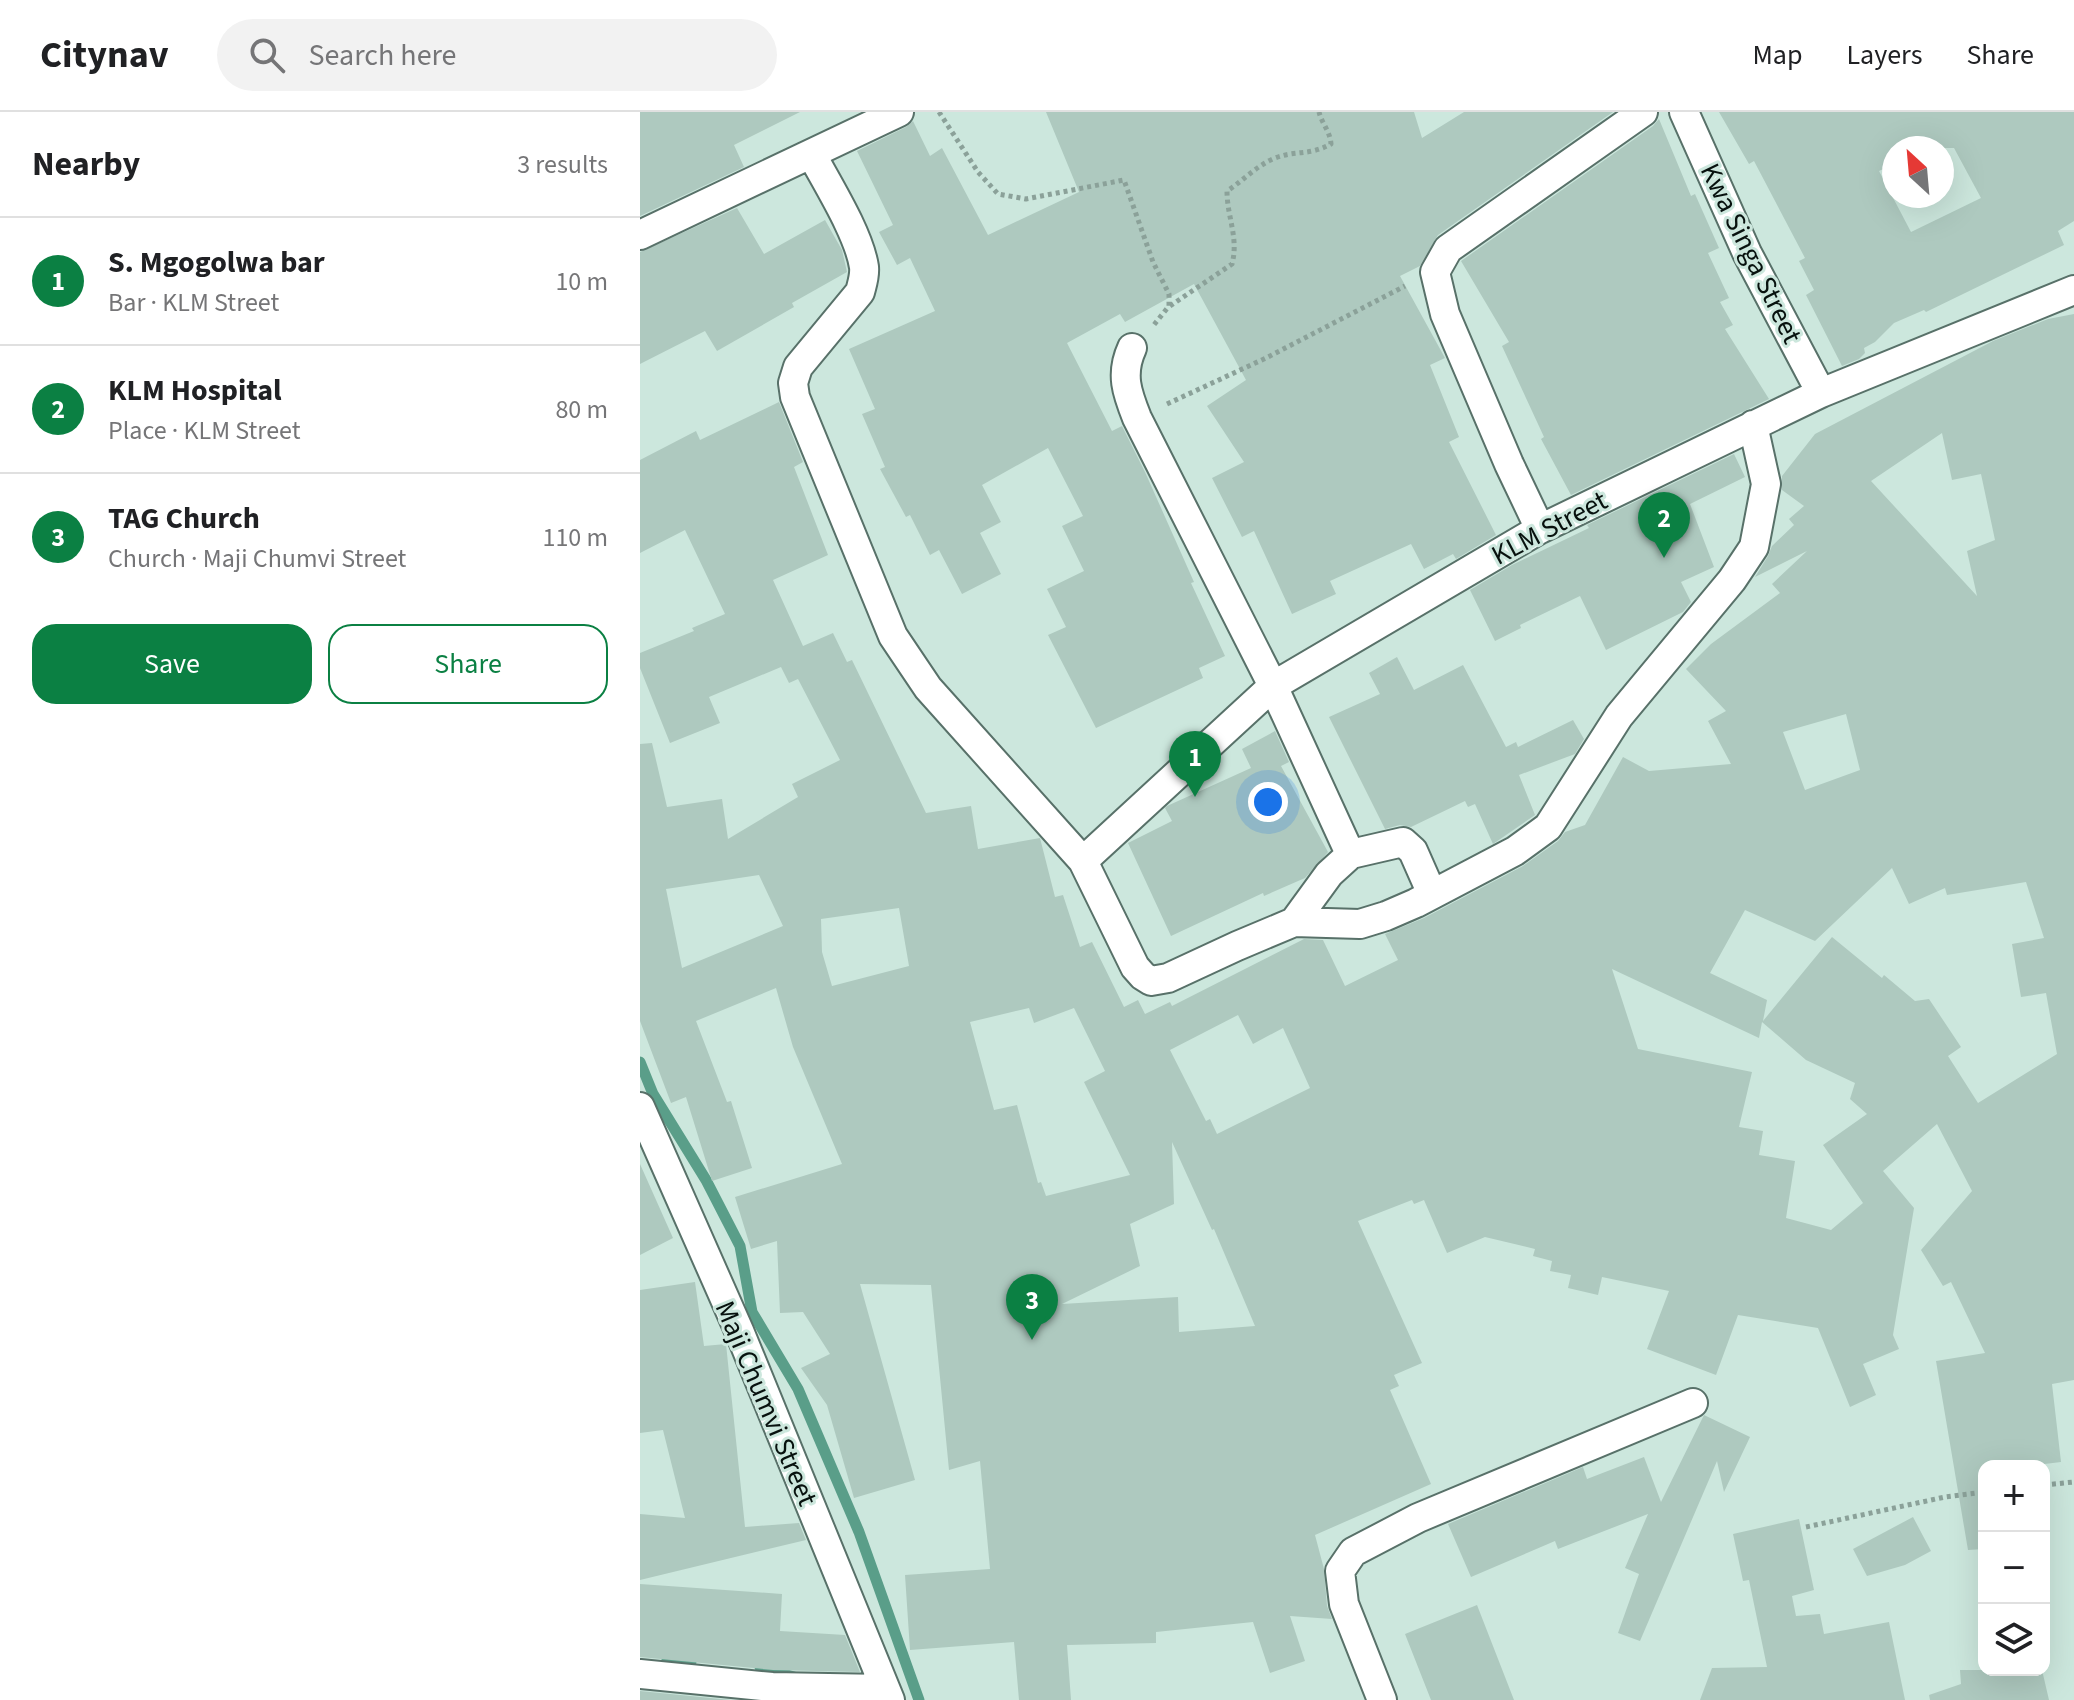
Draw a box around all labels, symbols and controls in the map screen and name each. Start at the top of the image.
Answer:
search box [217,19,777,91]
text: Citynav [40,28,169,82]
icon: search [245,33,289,77]
text: Search here [309,34,457,77]
text: Map [1752,35,1802,75]
text: Layers [1846,35,1922,75]
text: Share [1966,35,2034,75]
north arrow [1882,136,1954,208]
text: Nearby [32,140,140,189]
text: 3 results [517,146,608,183]
street label: Kwa Singa Street [1690,157,1812,351]
text: S. Mgogolwa bar [108,241,325,284]
text: 1 [51,263,65,300]
text: 10 m [555,263,608,300]
text: Bar · KLM Street [108,284,279,321]
text: KLM Hospital [108,369,282,412]
text: 2 [51,391,65,428]
text: 80 m [555,391,608,428]
text: Place · KLM Street [108,412,300,449]
street label: KLM Street [1484,480,1615,575]
pin: 2 [1638,492,1690,558]
text: TAG Church [108,497,260,540]
text: 3 [51,519,65,556]
text: 110 m [542,519,608,556]
text: Church · Maji Chumvi Street [108,540,406,577]
button: Save [32,624,312,704]
button: Share [328,624,608,704]
pin: 1 [1169,731,1221,797]
your location [1248,782,1288,822]
pin: 3 [1006,1274,1058,1340]
street label: Maji Chumvi Street [705,1295,828,1513]
map controls [1978,1460,2050,1676]
button: + [1978,1460,2050,1532]
button: − [1978,1532,2050,1604]
button: layers [1978,1604,2050,1676]

